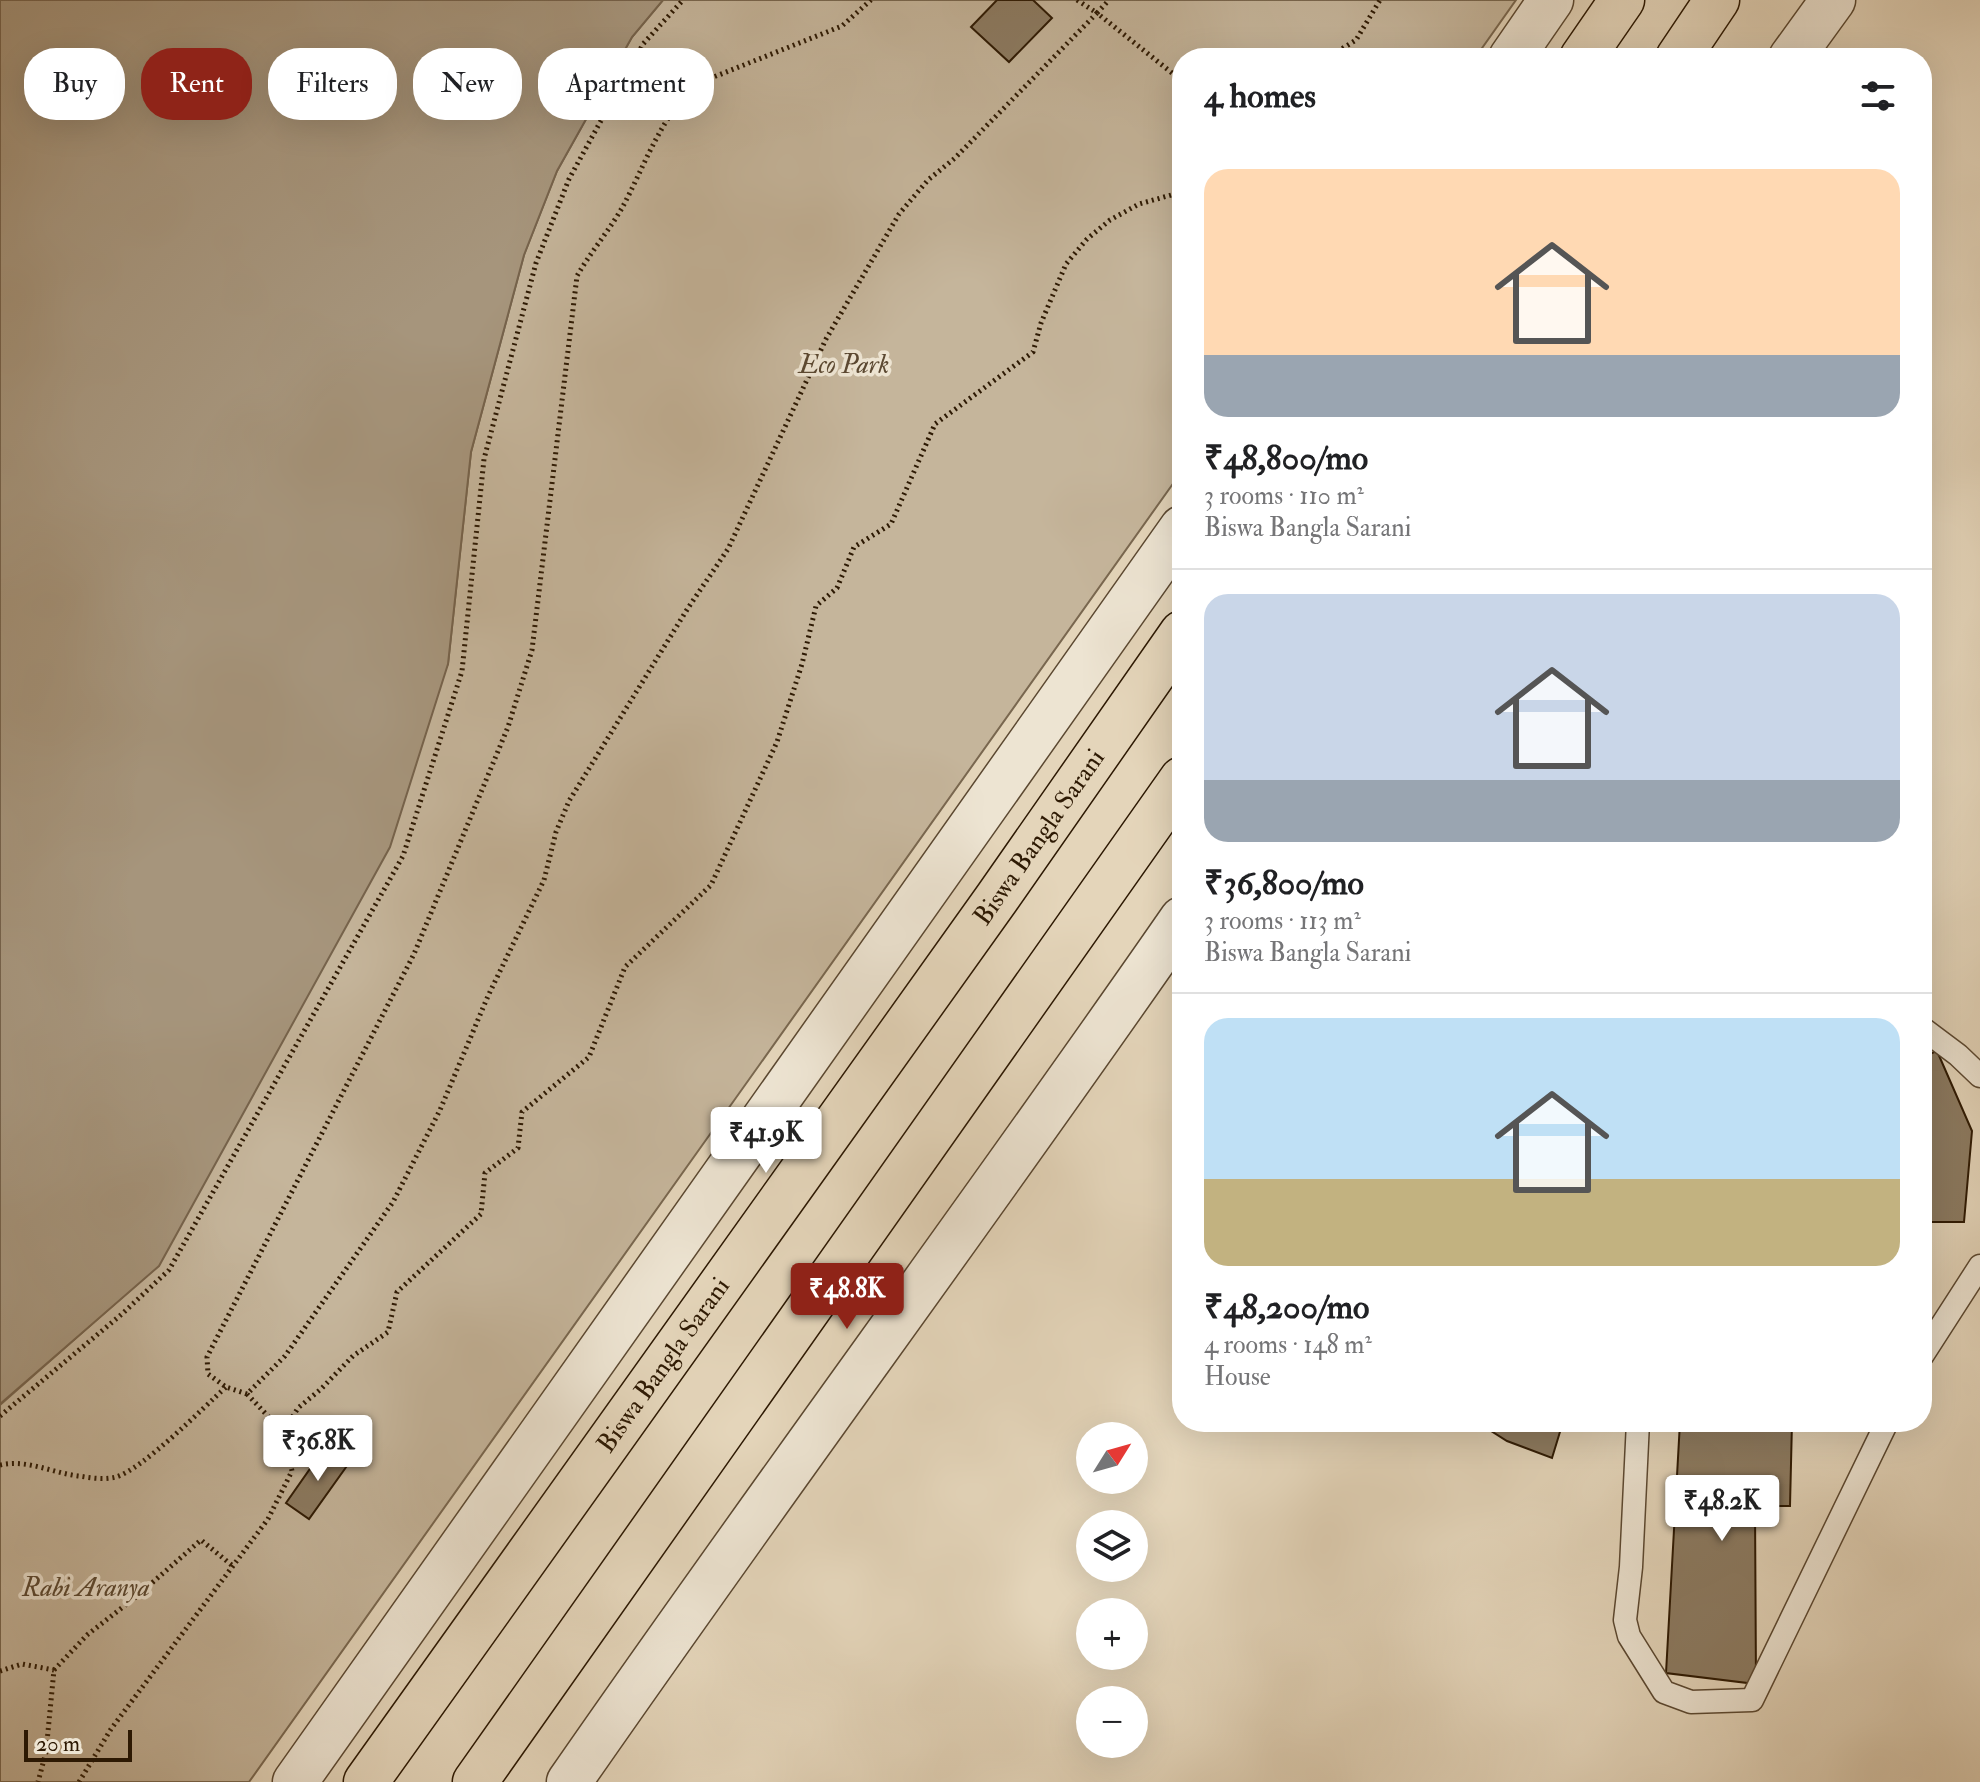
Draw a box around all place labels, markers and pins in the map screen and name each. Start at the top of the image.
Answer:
pin: ₹41.9K [701,1107,831,1175]
pin: ₹48.8K [782,1263,912,1331]
pin: ₹36.8K [253,1415,383,1483]
pin: ₹48.2K [1657,1475,1787,1543]

